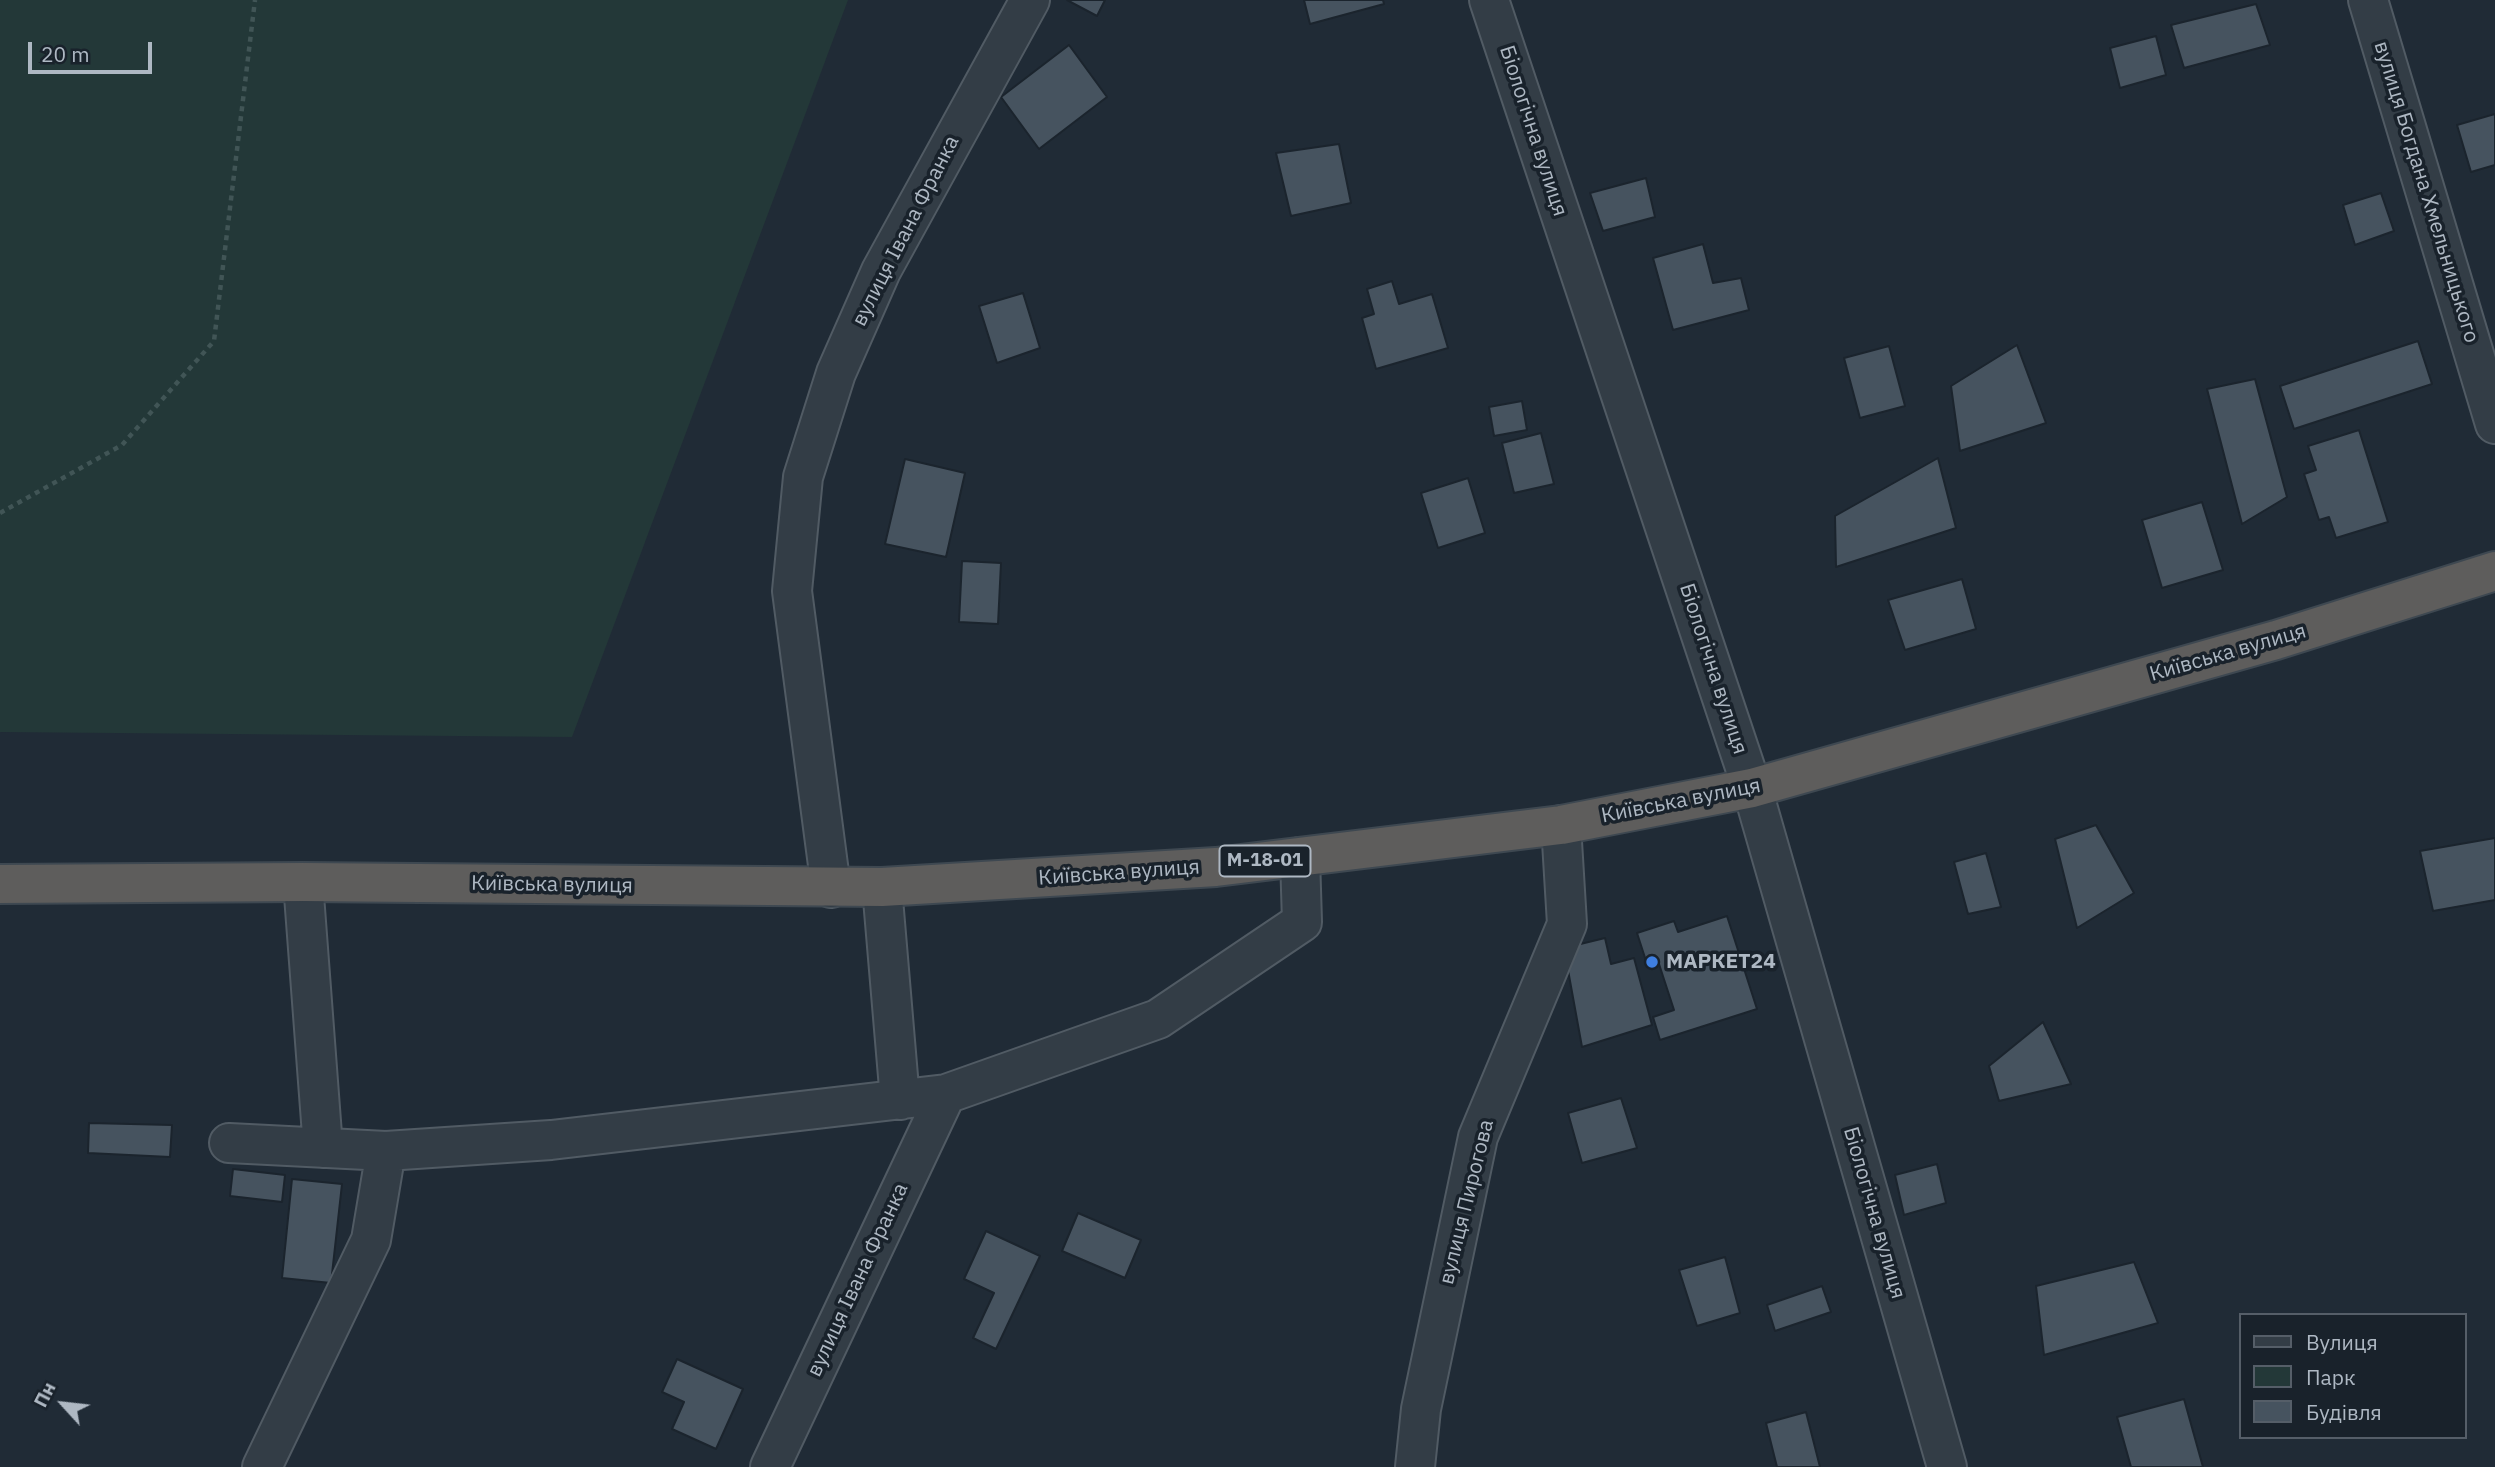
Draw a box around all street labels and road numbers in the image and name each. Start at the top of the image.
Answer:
street label: вулиця Богдана Хмельницького [2368,38,2484,346]
street label: Біологічна вулиця [1494,43,1572,219]
street label: вулиця Івана Франка [847,132,965,330]
street label: Біологічна вулиця [1674,581,1752,757]
street label: Київська вулиця [2147,619,2309,687]
street label: Київська вулиця [1599,773,1763,829]
road number: М-18-01 [1220,846,1310,876]
street label: Київська вулиця [1037,855,1201,891]
street label: Київська вулиця [471,871,633,899]
street label: вулиця Пирогова [1434,1117,1500,1287]
street label: Біологічна вулиця [1837,1124,1911,1302]
street label: вулиця Івана Франка [802,1179,914,1381]

